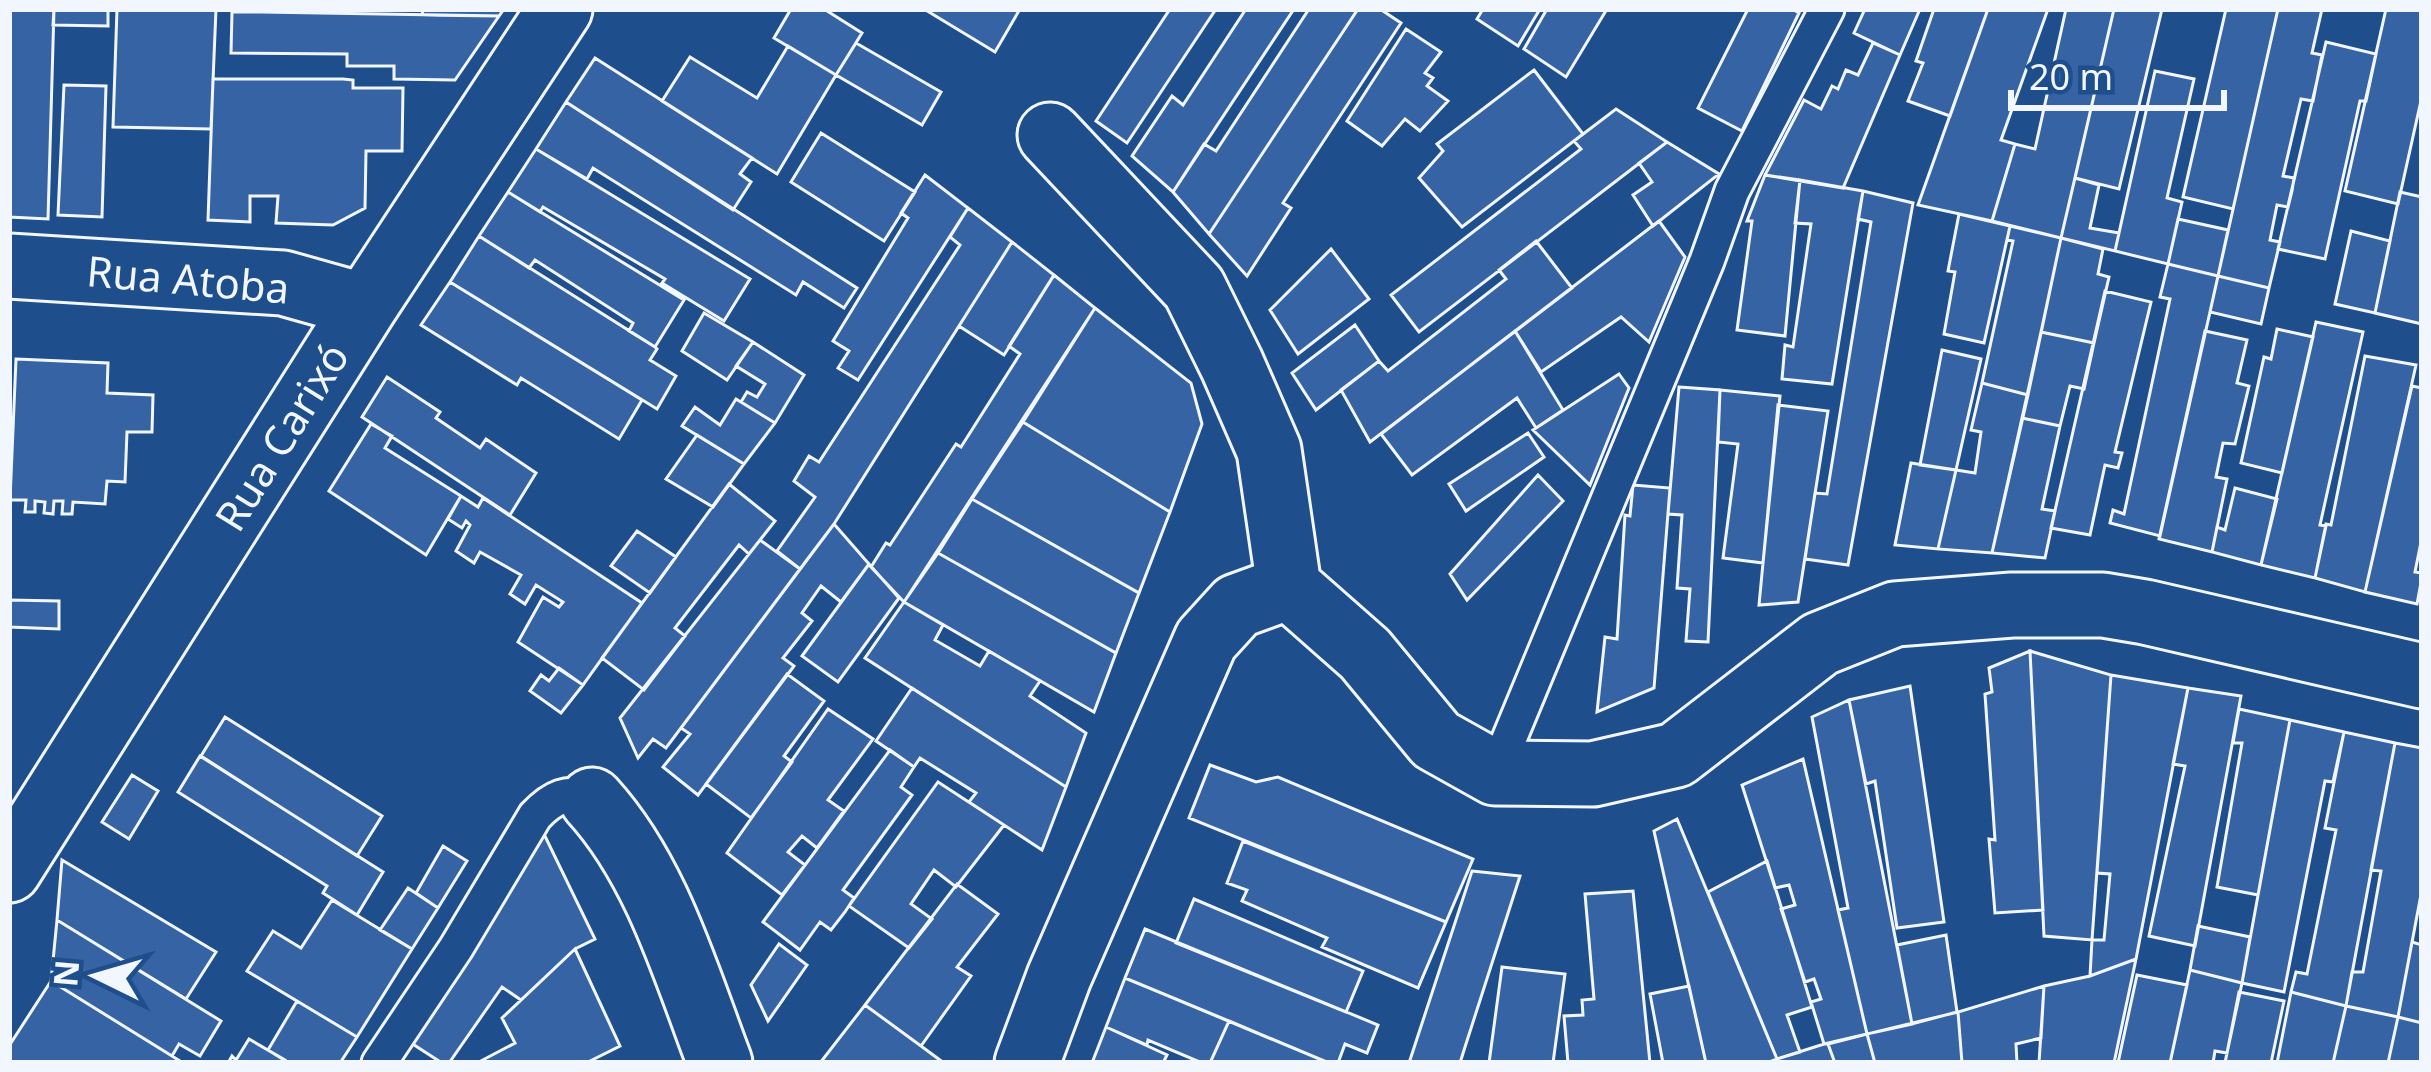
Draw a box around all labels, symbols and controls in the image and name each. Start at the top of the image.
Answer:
scale bar [2011,36,2224,110]
text: 20 m [2029,52,2113,101]
street label: Rua Atoba [84,241,292,316]
street label: Rua Carixó [200,331,361,541]
north arrow [36,916,156,1036]
text: N [42,958,89,989]

